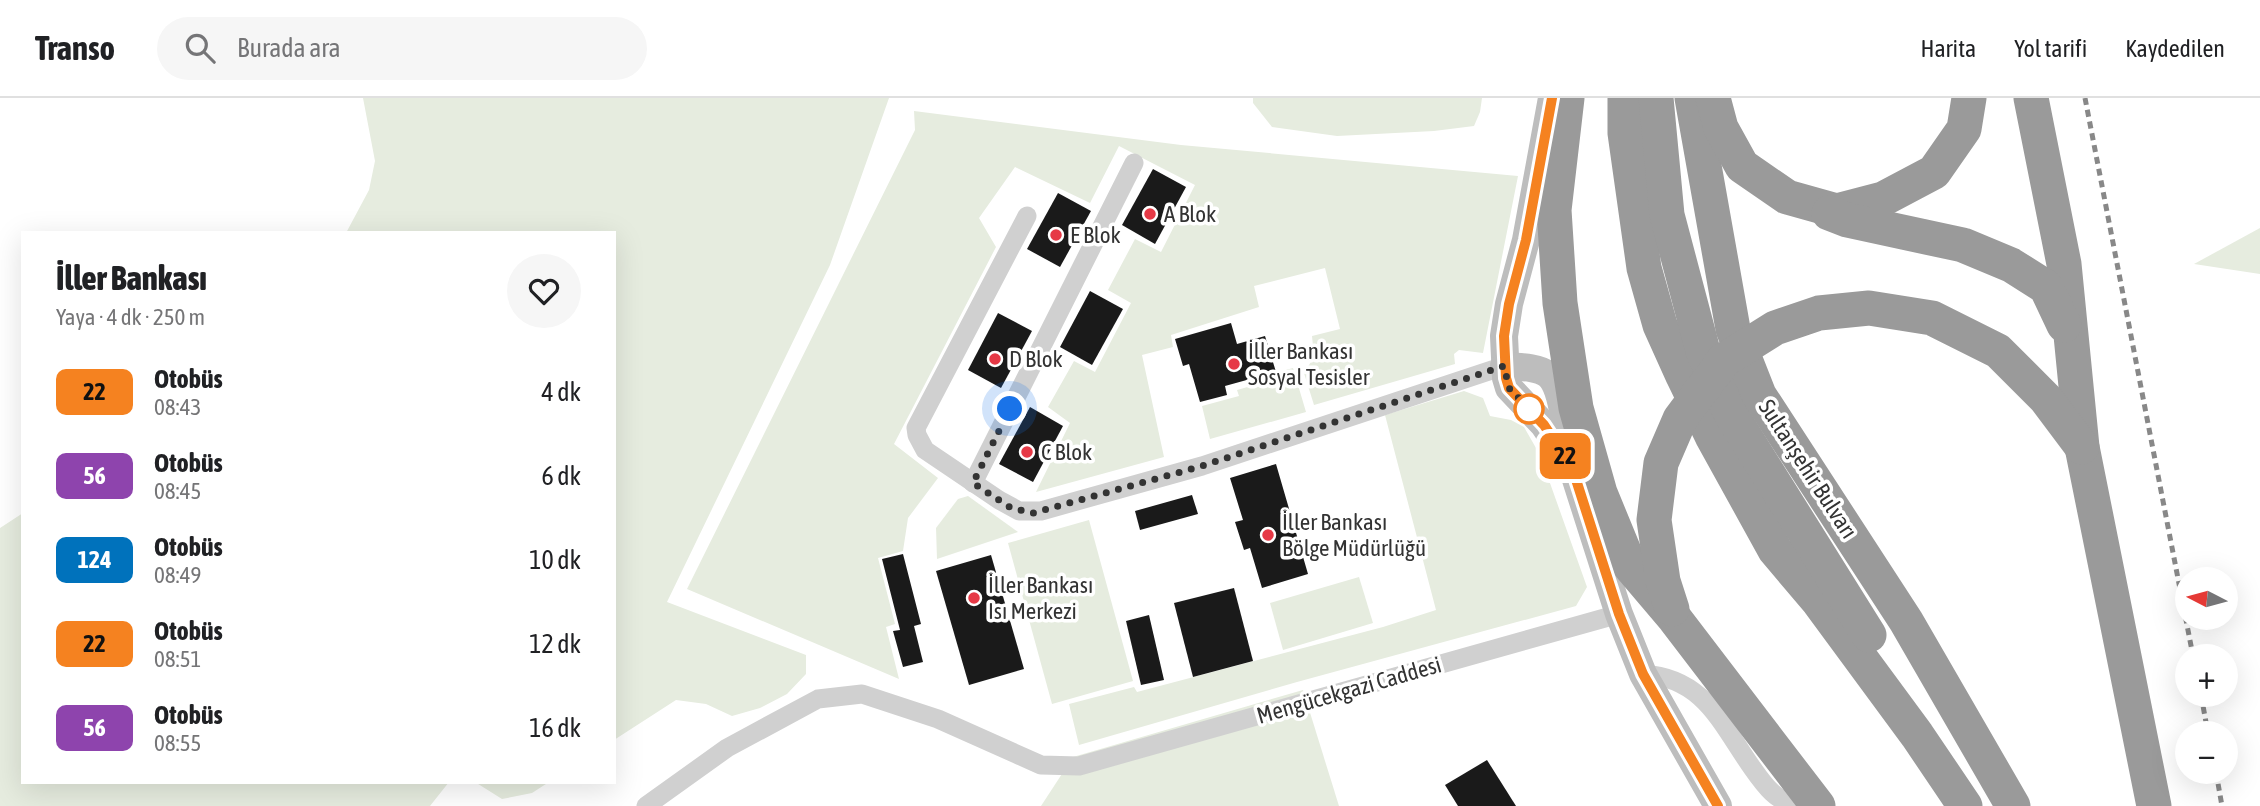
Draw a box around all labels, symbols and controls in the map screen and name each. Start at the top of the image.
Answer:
search box [157,17,647,80]
text: Transo [35,29,115,67]
icon: search [181,29,219,67]
text: Burada ara [237,33,341,63]
text: Harita [1920,35,1976,62]
text: Yol tarifi [2014,35,2087,62]
text: Kaydedilen [2125,35,2225,62]
place label: A Blok [1164,201,1216,227]
marker: A Blok [1142,206,1158,222]
place label: E Blok [1070,222,1121,248]
marker: E Blok [1048,227,1064,243]
button: heart [507,254,581,328]
text: İller Bankası [56,259,207,297]
text: Yaya · 4 dk · 250 m [56,304,205,330]
place label: İller Bankası Sosyal Tesisler [1248,338,1371,390]
place label: D Blok [1009,346,1063,372]
marker: D Blok [987,351,1003,367]
marker: İller Bankası Sosyal Tesisler [1226,356,1242,372]
text: Otobüs [154,364,223,394]
text: 4 dk [541,377,581,407]
text: 22 [83,378,106,405]
your location [992,391,1027,426]
text: 08:43 [154,394,201,420]
unlabelled marker [1514,394,1544,424]
street label: Sultanşehir Bulvarı [1753,395,1863,543]
line badge: 22 [1534,433,1596,479]
place label: C Blok [1041,439,1092,465]
text: 22 [1554,442,1576,469]
marker: C Blok [1019,444,1035,460]
text: Otobüs [154,448,223,478]
text: 6 dk [541,461,581,491]
text: 56 [83,462,106,489]
text: 08:45 [154,478,201,504]
place label: İller Bankası Bölge Müdürlüğü [1282,509,1426,561]
marker: İller Bankası Bölge Müdürlüğü [1260,527,1276,543]
text: Otobüs [154,532,223,562]
text: 10 dk [529,545,581,575]
text: 124 [78,546,111,573]
text: 08:49 [154,562,201,588]
north arrow [2175,567,2238,630]
map controls [2175,567,2238,784]
place label: İller Bankası Isı Merkezi [988,572,1093,624]
marker: İller Bankası Isı Merkezi [966,590,982,606]
text: Otobüs [154,616,223,646]
text: 12 dk [529,629,581,659]
text: 22 [83,630,106,657]
button: + [2175,644,2238,707]
text: 08:51 [154,646,201,672]
street label: Mengücekgazi Caddesi [1254,651,1444,729]
text: Otobüs [154,700,223,730]
text: 16 dk [529,713,581,743]
text: 56 [83,714,106,741]
button: − [2175,721,2238,784]
text: 08:55 [154,730,201,756]

